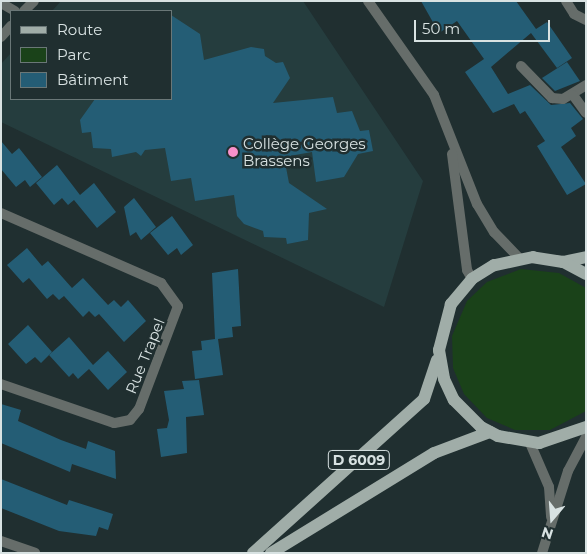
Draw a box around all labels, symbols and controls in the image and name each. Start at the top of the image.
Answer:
legend [10,10,172,100]
scale bar [417,10,553,42]
text: 50 m [422,19,460,38]
text: Route [57,20,102,39]
text: Parc [57,45,91,64]
text: Bâtiment [57,70,129,89]
place label: Collège Georges Brassens [243,134,366,169]
marker: Collège Georges Brassens [227,146,239,158]
street label: Rue Trapel [122,316,168,396]
road number: D 6009 [328,448,390,472]
north arrow [527,494,577,544]
text: N [539,523,556,544]

